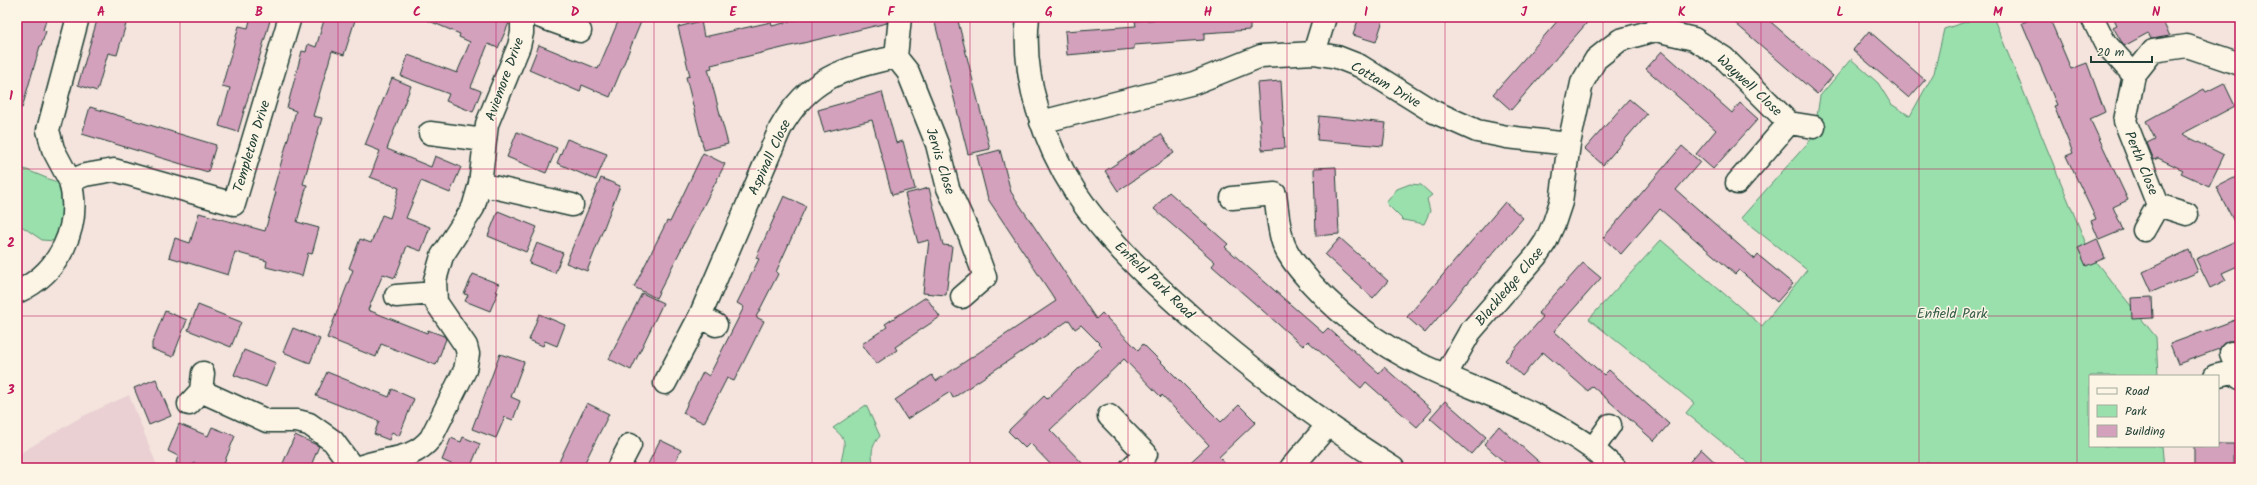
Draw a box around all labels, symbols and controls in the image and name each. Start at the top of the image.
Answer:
text: A [97,2,105,23]
text: B [255,2,263,23]
text: C [413,2,421,23]
text: D [571,2,580,23]
text: E [729,2,737,23]
text: F [887,2,895,23]
text: G [1045,2,1053,23]
text: H [1204,2,1213,23]
text: I [1364,2,1368,23]
text: J [1521,2,1528,23]
text: K [1678,2,1686,23]
text: L [1836,2,1844,23]
text: M [1993,2,2003,23]
text: N [2152,2,2161,23]
street label: Aviemore Drive [480,34,530,124]
scale bar [2091,38,2152,64]
text: 20 m [2097,43,2125,62]
street label: Waywell Close [1712,49,1788,122]
street label: Cottam Drive [1346,56,1425,114]
text: 1 [9,86,13,107]
street label: Templeton Drive [227,97,277,195]
street label: Aspinall Close [743,115,797,199]
street label: Jervis Close [919,125,961,198]
street label: Perth Close [2118,128,2164,199]
text: 2 [7,233,15,254]
street label: Enfield Park Road [1109,237,1200,326]
street label: Blackledge Close [1470,242,1550,331]
park label: Enfield Park [1917,303,1988,325]
legend [2089,375,2219,447]
text: 3 [6,380,15,401]
text: Road [2125,382,2150,401]
text: Park [2125,402,2147,421]
text: Building [2125,422,2165,441]

